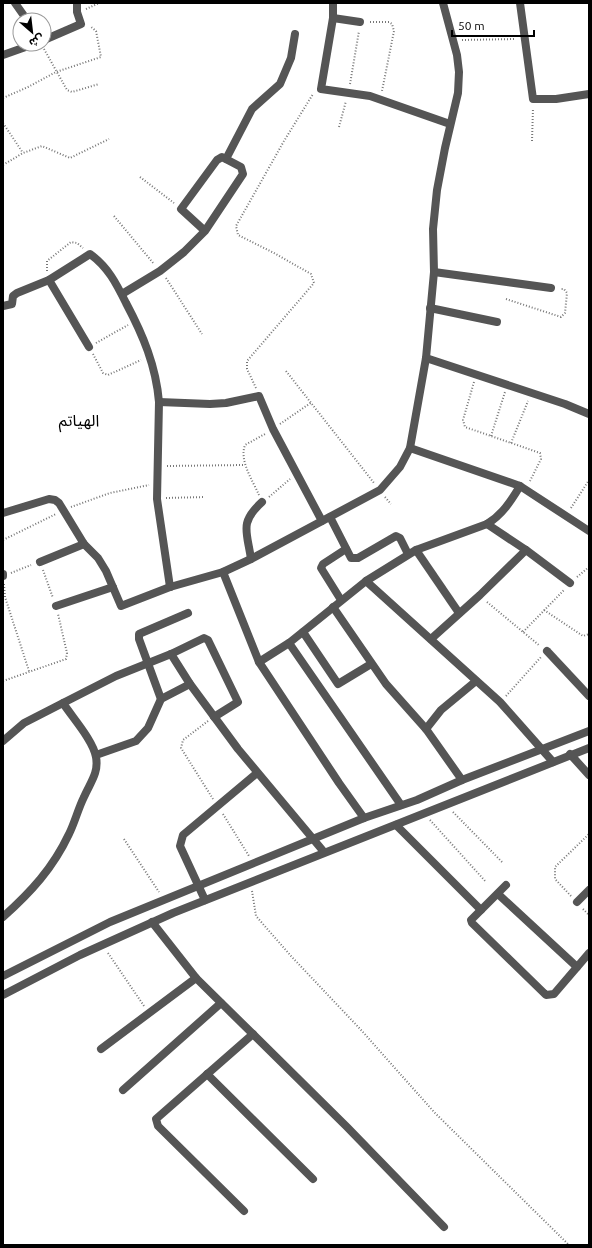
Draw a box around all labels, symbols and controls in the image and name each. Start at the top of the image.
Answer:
north arrow [12,12,52,52]
scale bar [452,12,534,38]
text: 50 m [458,19,485,32]
text: ش [27,31,46,50]
district label: الهياتم [59,411,99,433]

